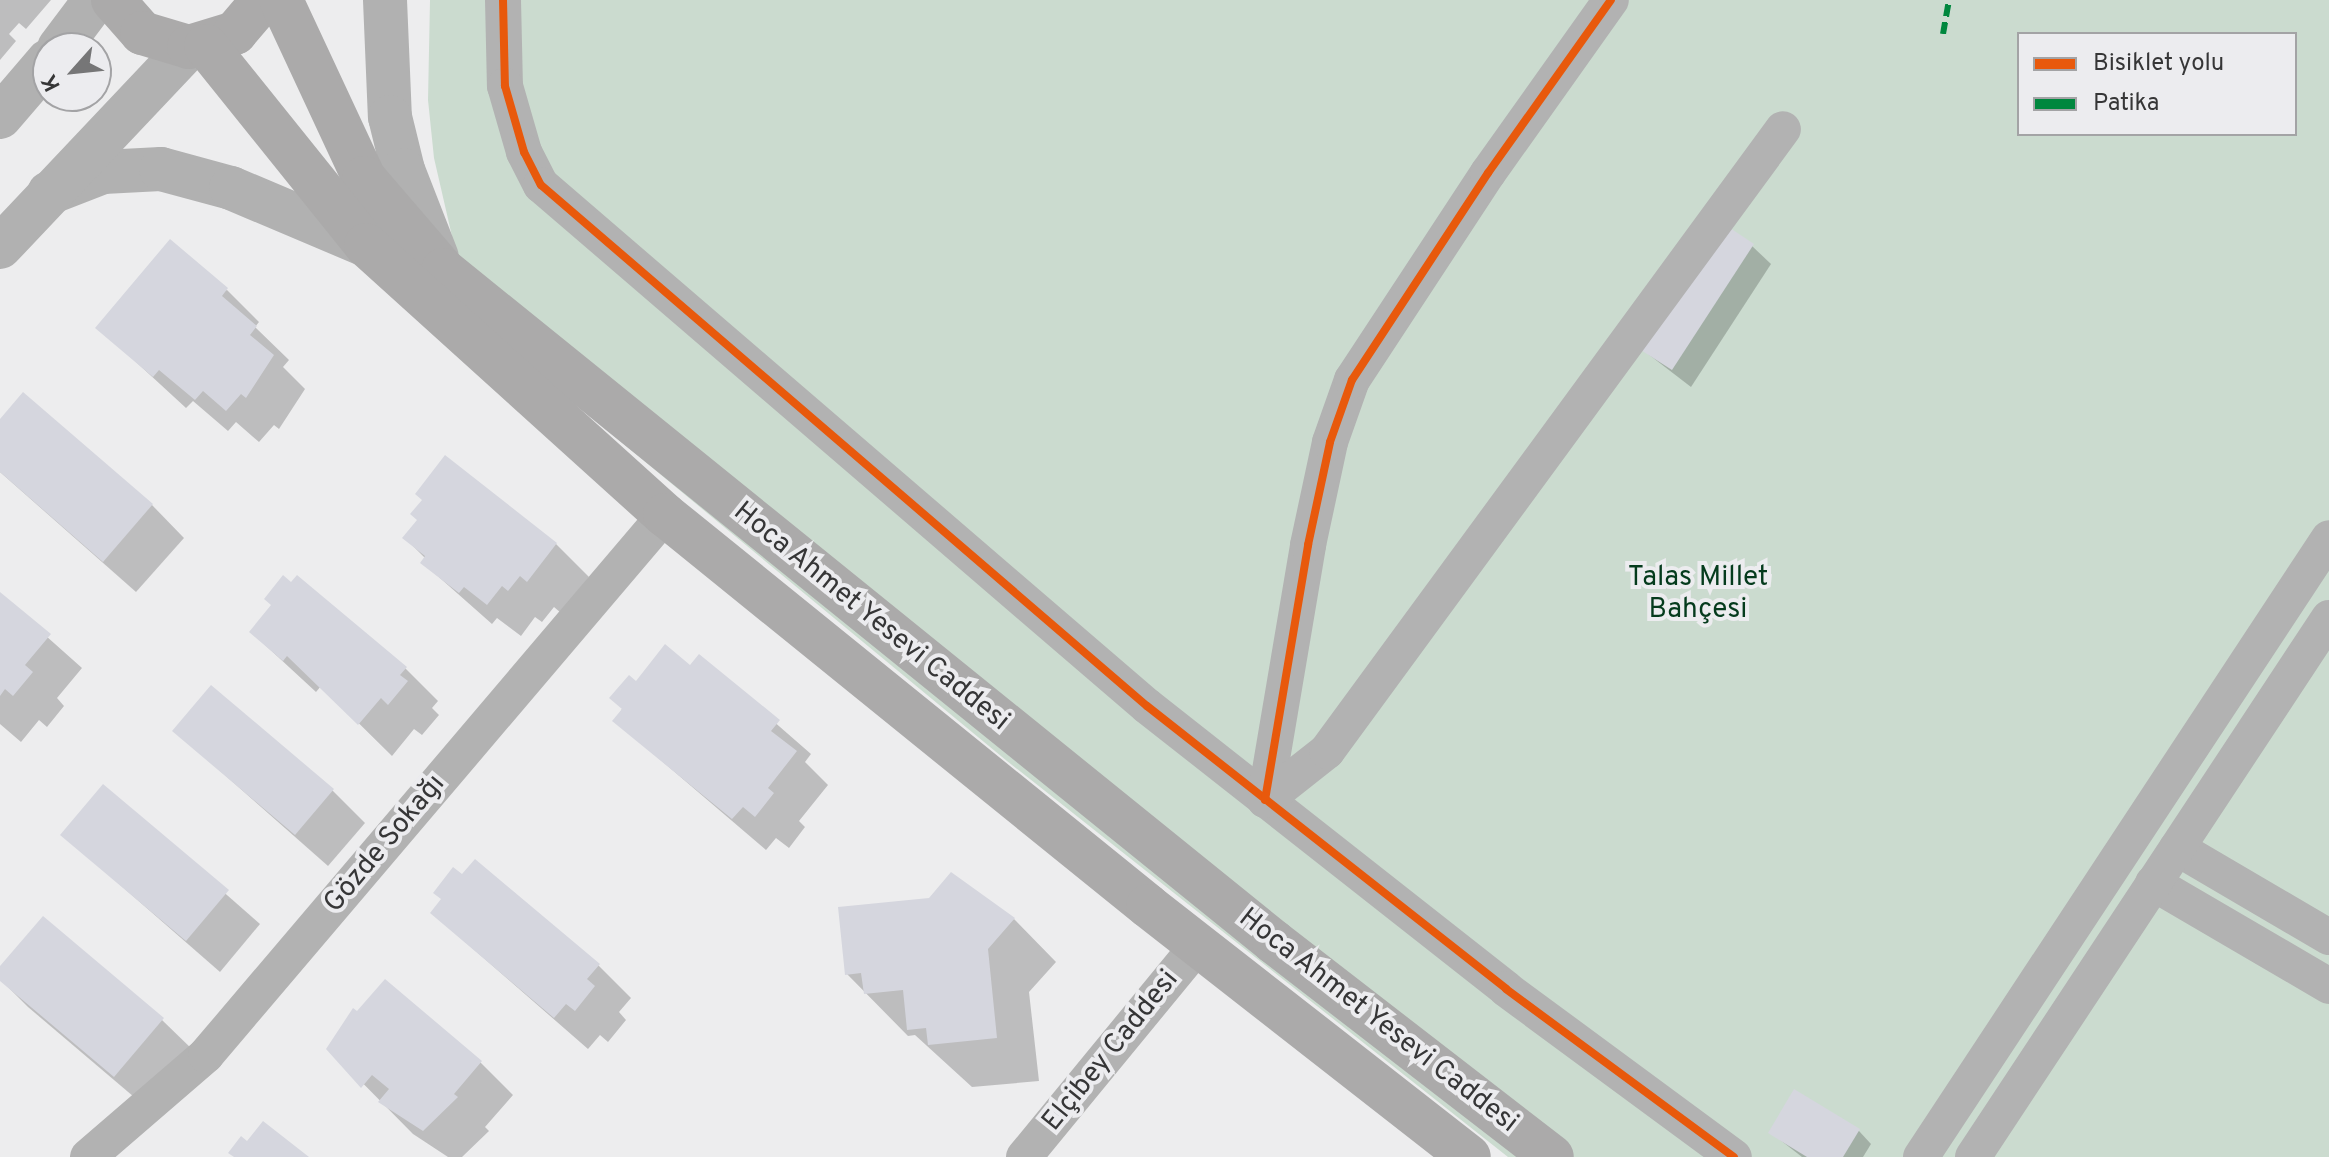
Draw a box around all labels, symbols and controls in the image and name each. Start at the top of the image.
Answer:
north arrow [32,32,112,112]
legend [2017,32,2297,136]
text: Bisiklet yolu [2093,49,2224,79]
text: K [36,69,68,95]
text: Patika [2093,89,2159,119]
street label: Hoca Ahmet Yesevi Caddesi [726,495,1016,739]
park label: Talas Millet Bahçesi [1628,561,1768,627]
street label: Gözde Sokağı [317,768,453,920]
street label: Hoca Ahmet Yesevi Caddesi [1231,901,1525,1141]
street label: Elçibey Caddesi [1036,964,1186,1138]

